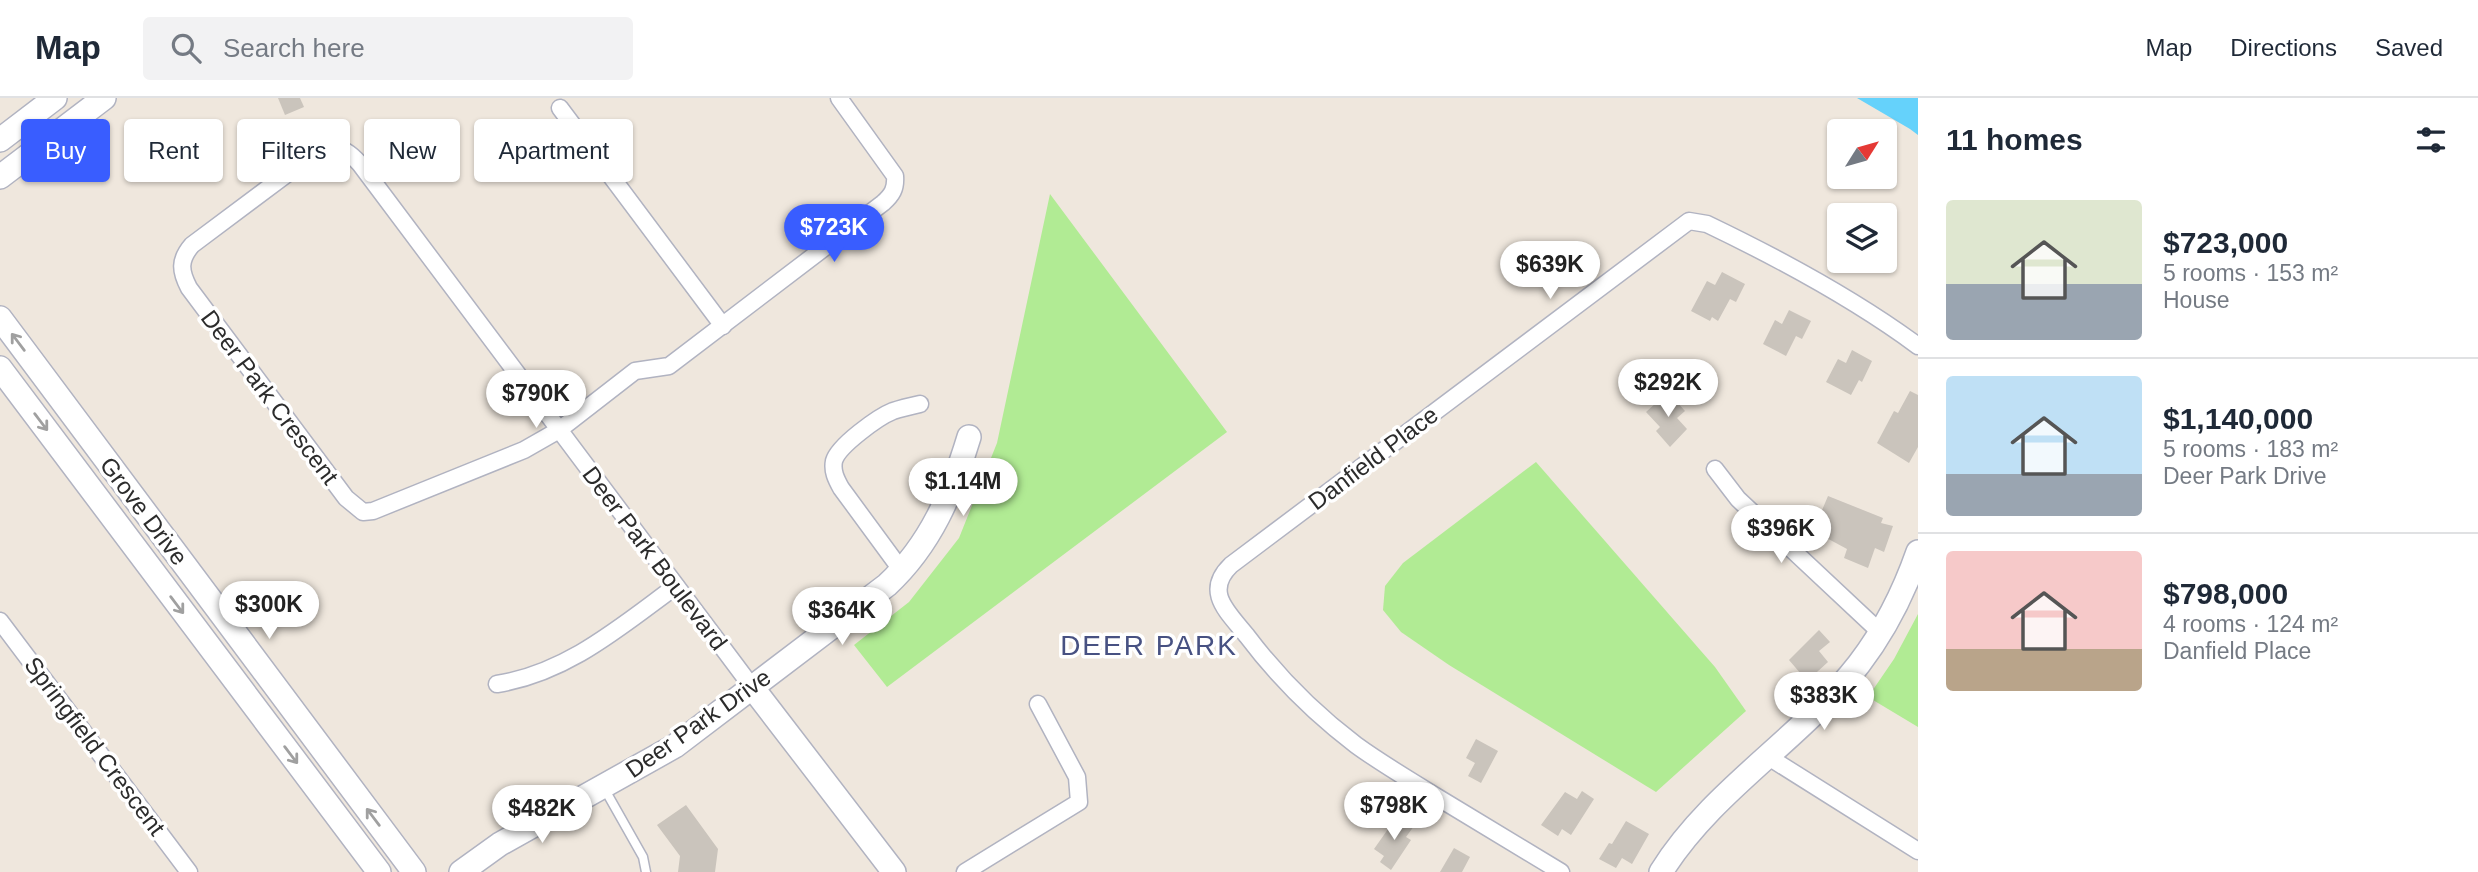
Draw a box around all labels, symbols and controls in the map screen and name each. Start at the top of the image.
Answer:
search box [143,17,633,80]
text: Map [35,29,101,66]
icon: search [167,29,205,67]
text: Search here [223,33,365,63]
text: Map [2146,34,2192,61]
text: Directions [2230,34,2337,61]
text: Saved [2375,34,2443,61]
chip: Buy [21,119,110,182]
chip: Rent [124,119,223,182]
chip: Filters [237,119,350,182]
chip: New [364,119,460,182]
chip: Apartment [474,119,633,182]
north arrow [1827,119,1897,189]
map controls [1827,119,1897,273]
icon: filters [2412,121,2450,159]
text: 11 homes [1946,123,2083,156]
button: layers [1827,203,1897,273]
pin: $723K [785,204,883,264]
text: $723K [800,214,868,240]
text: $723,000 [2163,226,2288,259]
icon: home [2002,228,2086,312]
pin: $639K [1501,242,1599,301]
text: $639K [1516,251,1584,277]
text: 5 rooms · 153 m² [2163,260,2338,286]
text: House [2163,287,2229,313]
street label: Deer Park Crescent [196,305,344,490]
one-way arrow [11,334,26,352]
pin: $292K [1619,360,1717,419]
text: $292K [1634,369,1702,395]
pin: $790K [487,370,585,430]
text: $790K [502,380,570,406]
street label: Danfield Place [1303,401,1443,515]
text: $1,140,000 [2163,402,2313,435]
icon: home [2002,404,2086,488]
one-way arrow [33,413,48,431]
text: 5 rooms · 183 m² [2163,436,2338,462]
street label: Grove Drive [95,452,193,570]
pin: $1.14M [906,458,1020,518]
street label: Deer Park Boulevard [577,461,733,655]
text: Deer Park Drive [2163,463,2327,489]
text: $1.14M [925,468,1001,494]
pin: $396K [1732,505,1830,565]
text: $396K [1747,515,1815,541]
text: $798,000 [2163,577,2288,610]
icon: home [2002,579,2086,663]
pin: $300K [220,582,318,641]
pin: $364K [793,588,891,647]
text: $300K [235,591,303,617]
one-way arrow [170,595,185,613]
text: $364K [808,597,876,623]
text: 4 rooms · 124 m² [2163,611,2338,637]
district label: DEER PARK [1060,630,1238,661]
text: Danfield Place [2163,638,2311,664]
street label: Springfield Crescent [19,652,171,841]
street label: Deer Park Drive [620,663,776,783]
pin: $383K [1775,672,1873,732]
text: $383K [1790,682,1858,708]
one-way arrow [283,746,298,764]
pin: $798K [1345,782,1443,842]
pin: $482K [493,786,591,845]
text: $798K [1360,792,1428,818]
text: $482K [508,795,576,821]
one-way arrow [366,809,381,827]

